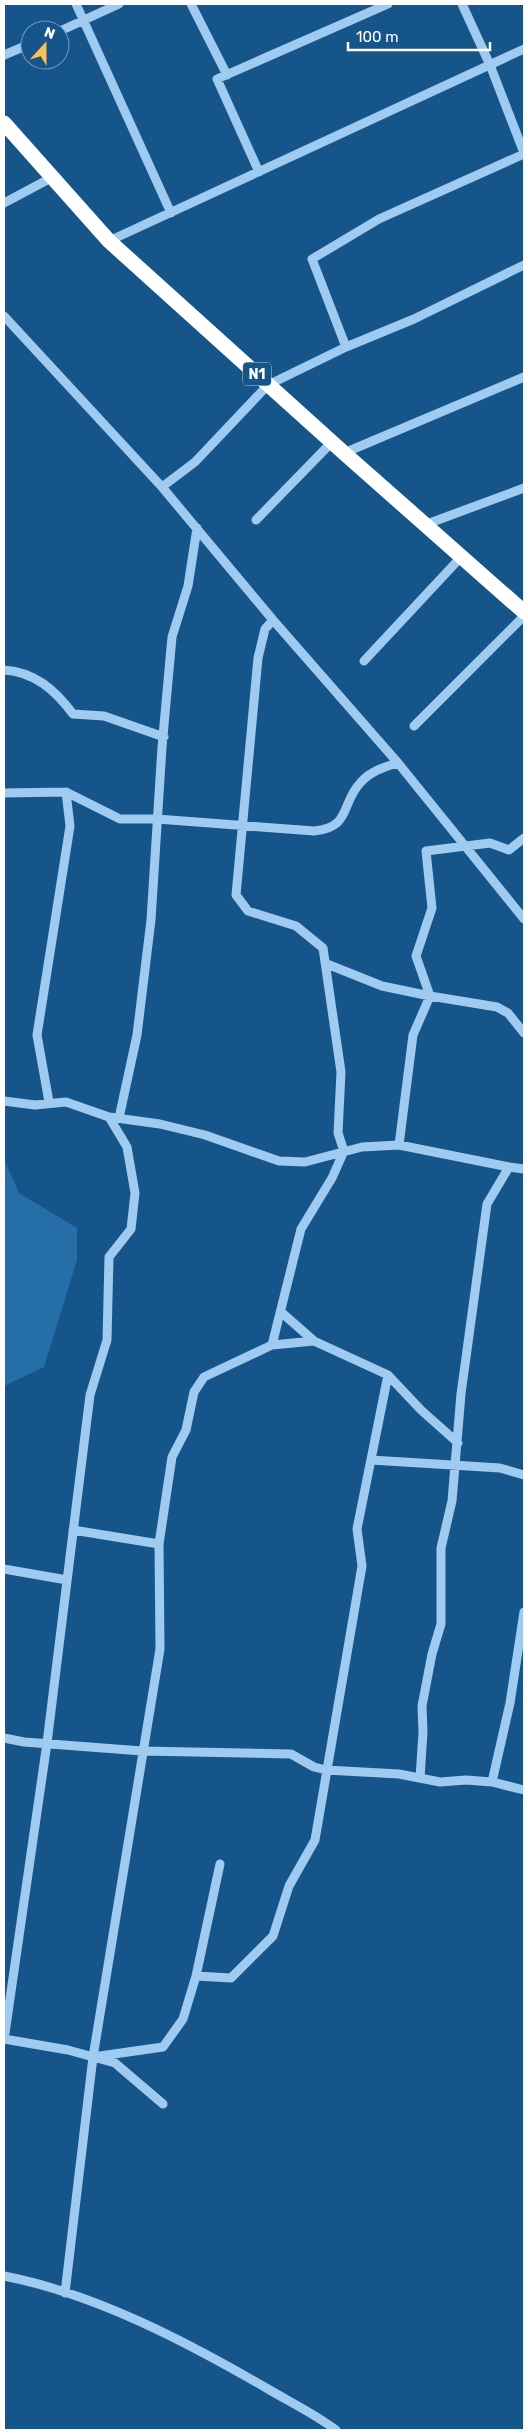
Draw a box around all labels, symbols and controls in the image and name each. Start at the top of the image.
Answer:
north arrow [20,20,70,70]
scale bar [348,20,490,52]
text: N [42,24,57,43]
text: 100 m [356,28,398,46]
road number: N1 [243,362,271,386]

